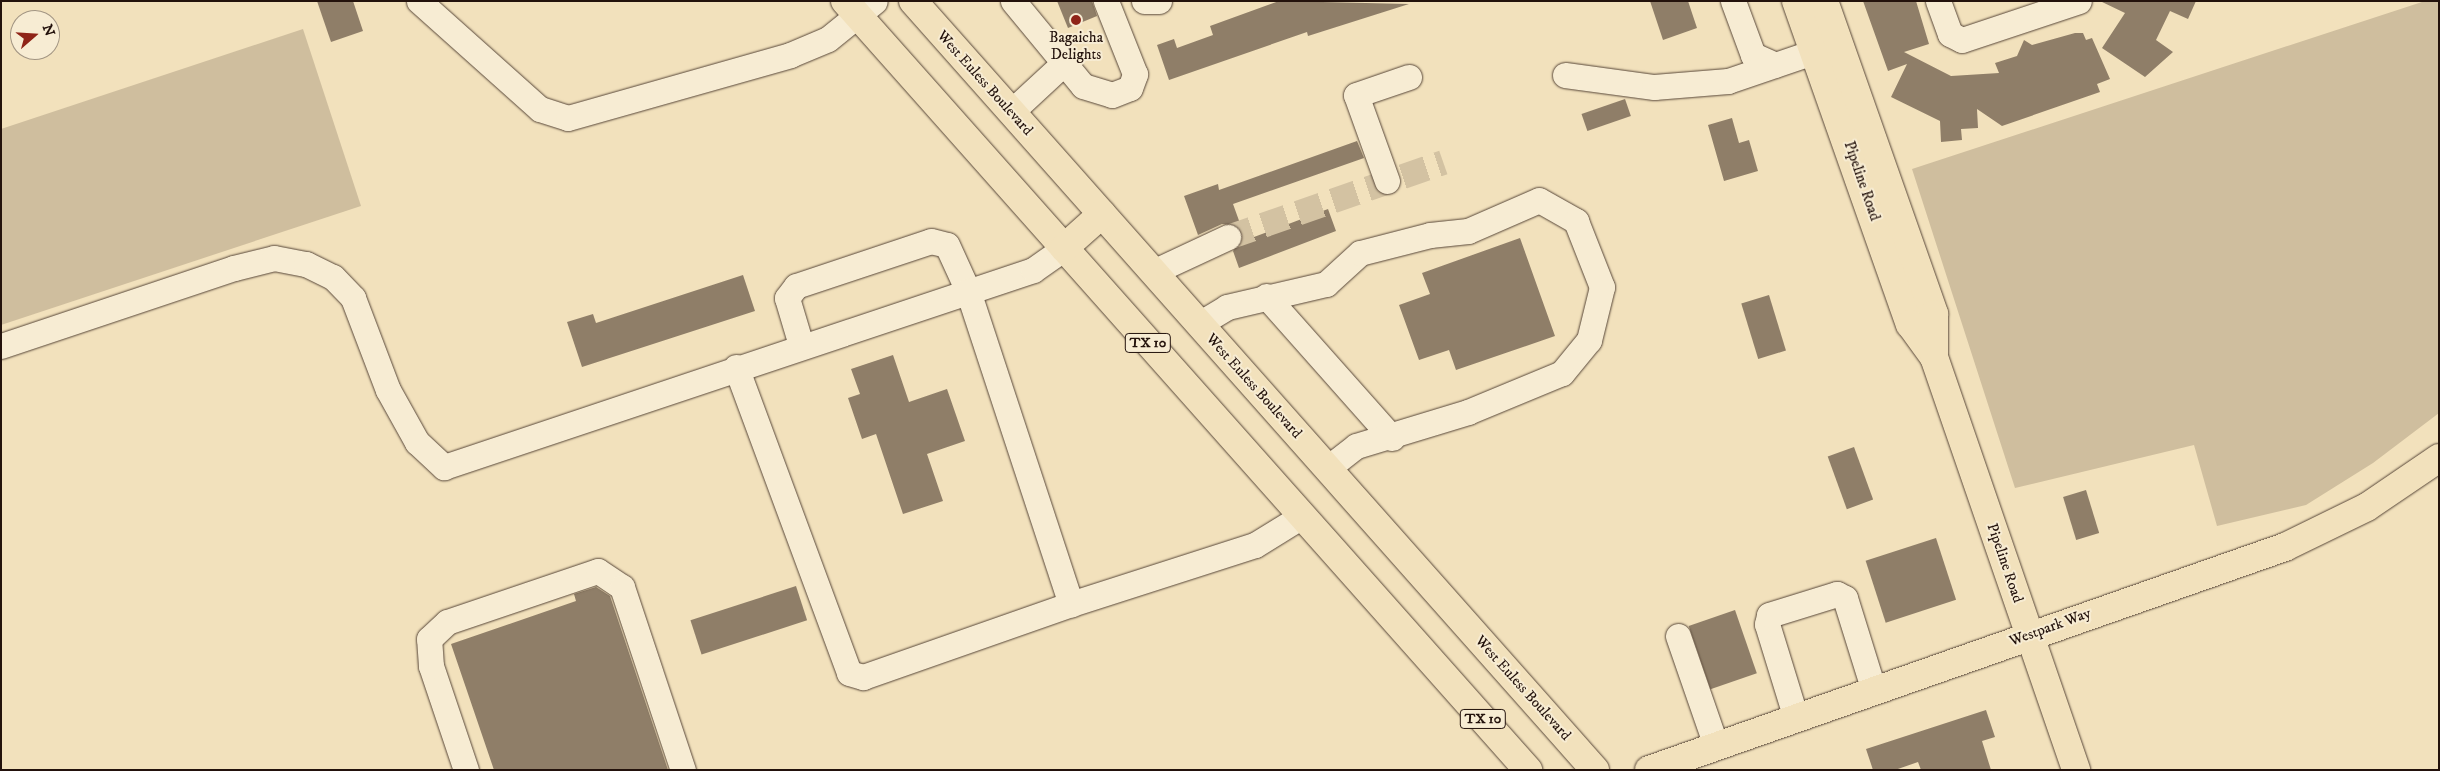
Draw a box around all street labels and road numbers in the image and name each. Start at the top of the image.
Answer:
street label: West Euless Boulevard [933,27,1037,139]
street label: Pipeline Road [1840,139,1884,223]
street label: West Euless Boulevard [1202,330,1306,442]
road number: TX 10 [1124,332,1172,354]
street label: Pipeline Road [1983,521,2027,605]
street label: Westpark Way [2007,604,2093,650]
street label: West Euless Boulevard [1471,632,1575,744]
road number: TX 10 [1459,708,1507,731]

